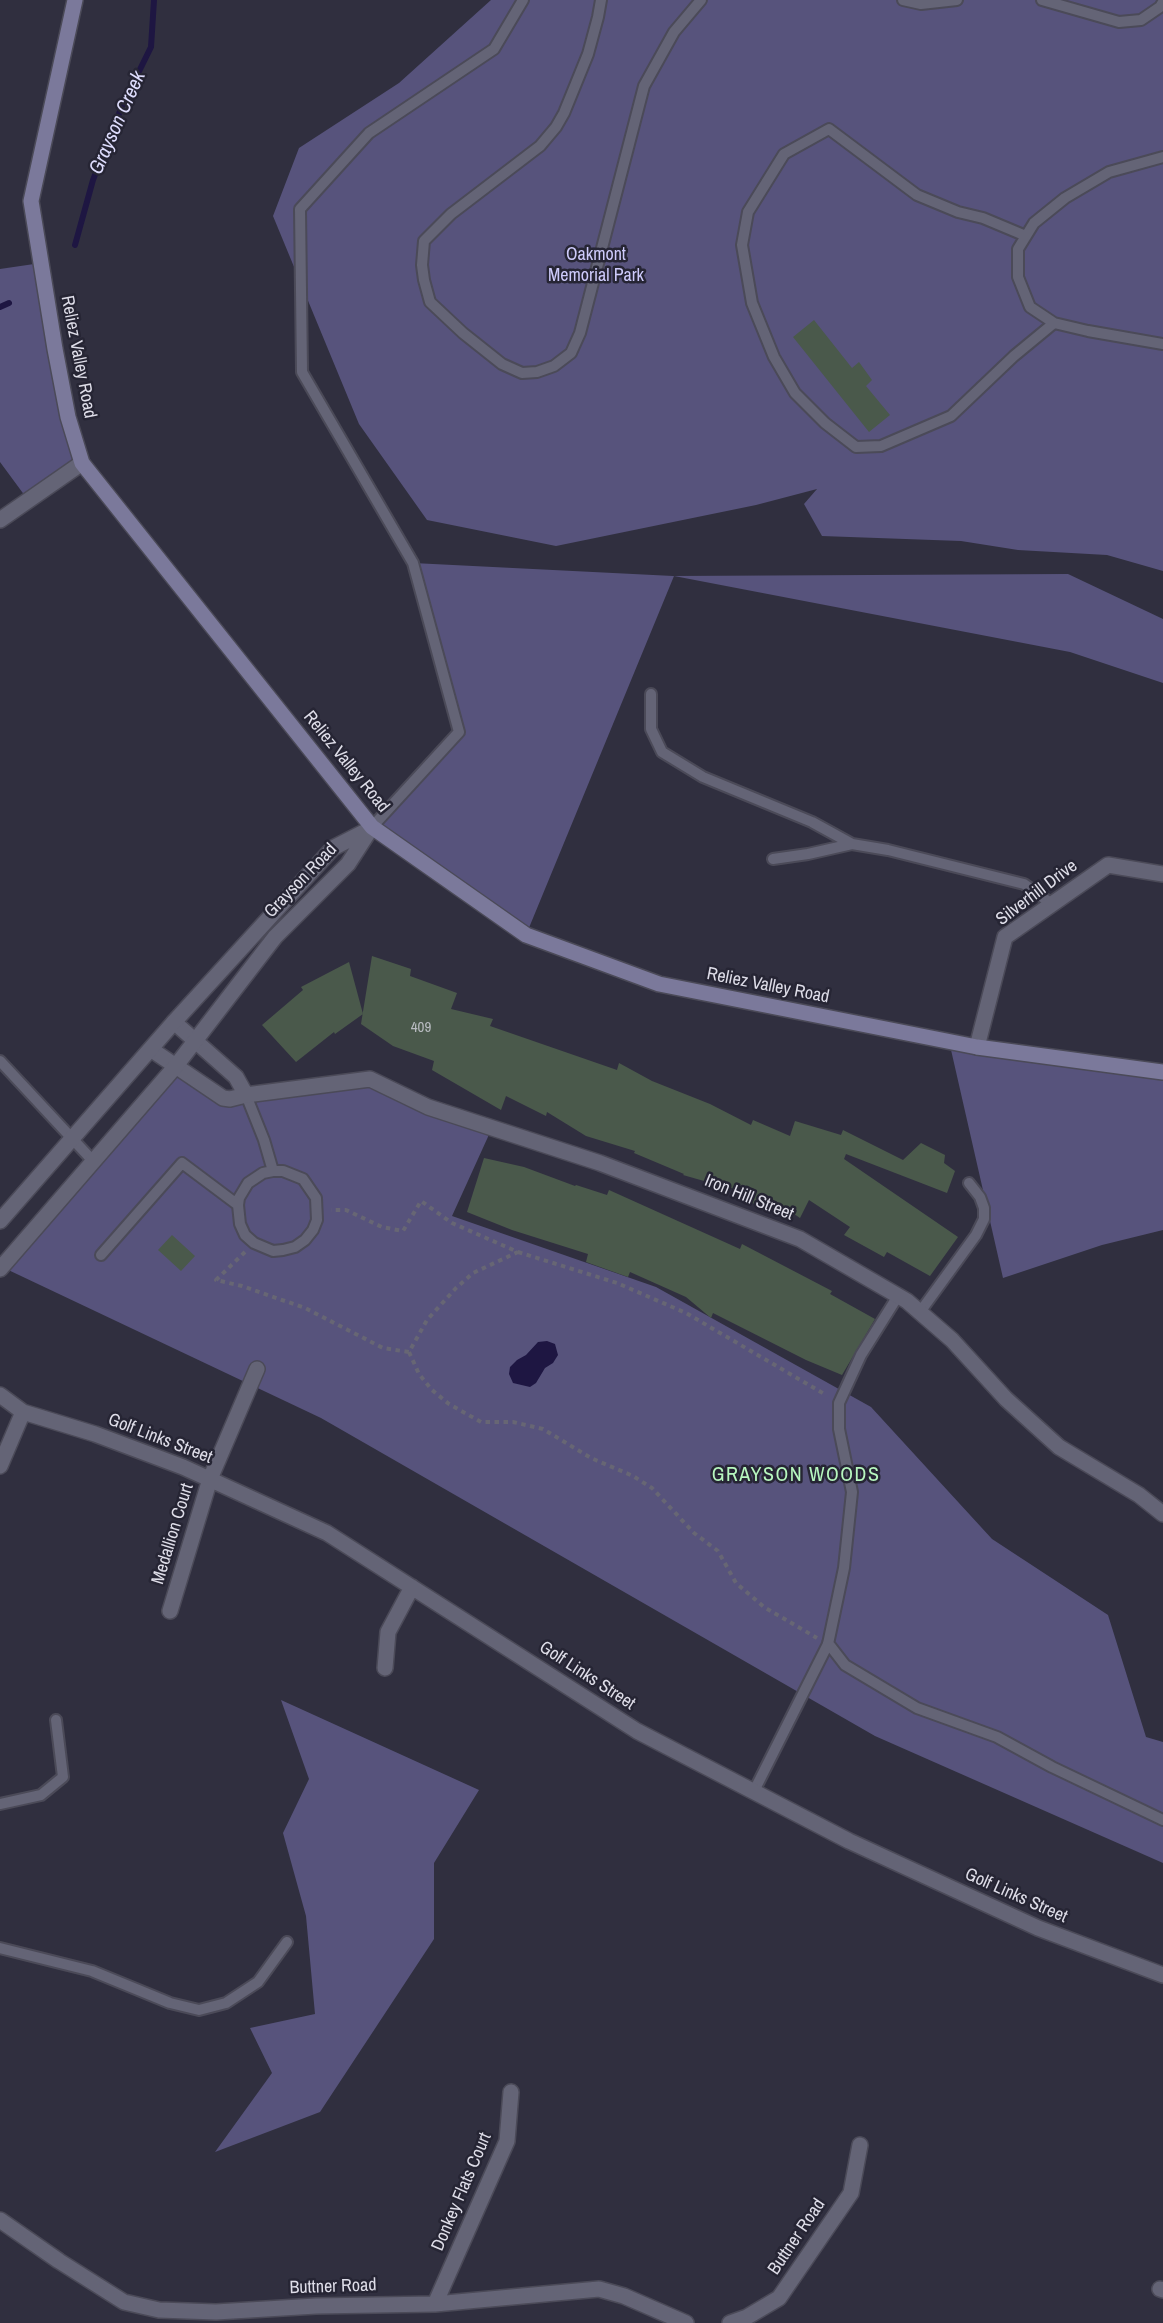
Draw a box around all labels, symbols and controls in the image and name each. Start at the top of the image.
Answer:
water label: Grayson Creek [85,68,151,178]
park label: Oakmont Memorial Park [548,244,644,286]
street label: Reliez Valley Road [56,294,100,420]
street label: Reliez Valley Road [298,707,394,817]
street label: Grayson Road [260,839,342,923]
street label: Silverhill Drive [992,856,1082,930]
street label: Reliez Valley Road [705,964,831,1008]
house number: 409 [411,1019,431,1037]
street label: Iron Hill Street [701,1170,797,1226]
street label: Golf Links Street [105,1409,215,1469]
district label: GRAYSON WOODS [712,1464,880,1488]
street label: Medallion Court [147,1481,199,1587]
street label: Golf Links Street [535,1637,639,1715]
street label: Golf Links Street [961,1864,1071,1928]
street label: Donkey Flats Court [427,2130,497,2254]
street label: Buttner Road [764,2195,830,2279]
street label: Buttner Road [289,2275,377,2299]

